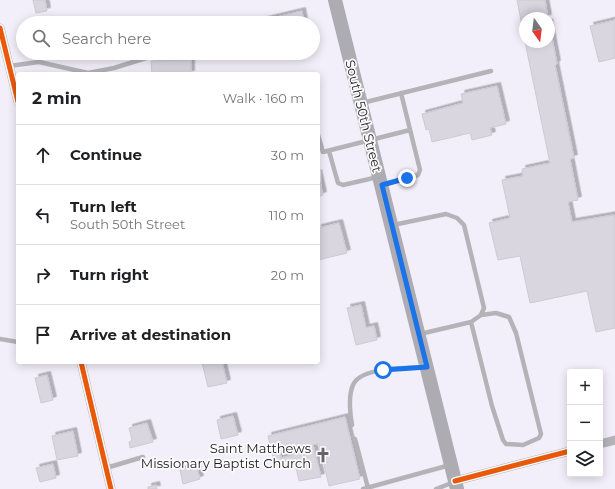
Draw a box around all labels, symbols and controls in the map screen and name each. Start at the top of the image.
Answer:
north arrow [519,12,555,48]
search box [16,16,320,60]
icon: search [30,27,52,49]
text: Search here [62,29,151,48]
street label: South 50th Street [342,58,386,174]
text: 2 min [32,88,82,108]
text: Walk · 160 m [223,90,304,106]
icon: ahead [32,144,54,166]
text: Continue [70,145,142,164]
text: 30 m [271,147,304,163]
route end [398,169,416,187]
text: Turn left [70,197,137,216]
icon: left [32,204,54,226]
text: 110 m [269,207,304,223]
text: South 50th Street [70,216,185,232]
icon: right [32,264,54,286]
text: Turn right [70,265,149,284]
text: 20 m [271,267,304,283]
icon: arrive [32,324,54,346]
text: Arrive at destination [70,325,231,344]
route start [374,361,392,379]
map controls [567,369,603,477]
button: + [567,369,603,405]
button: − [567,405,603,441]
place label: Saint Matthews Missionary Baptist Church [141,440,311,471]
button: layers [567,441,603,477]
church icon: Saint Matthews Missionary Baptist Church [314,446,332,464]

